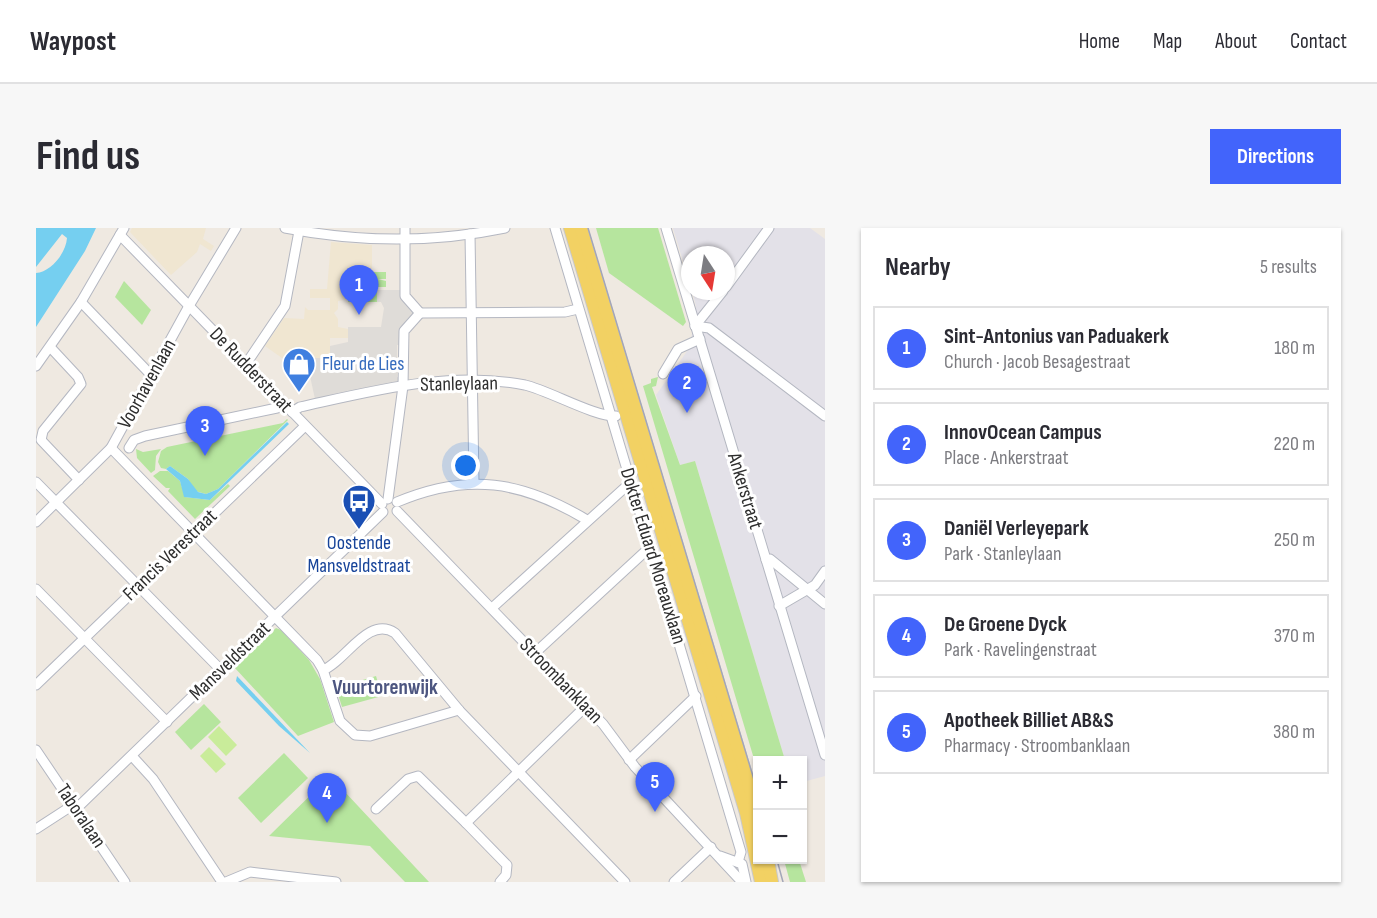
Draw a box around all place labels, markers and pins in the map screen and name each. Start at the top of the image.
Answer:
pin: 1 [340,266,378,315]
shop icon: Fleur de Lies [281,346,317,393]
place label: Fleur de Lies [322,352,405,376]
pin: 2 [668,364,706,413]
pin: 3 [186,406,224,456]
bus stop icon: Oostende Mansveldstraat [341,483,377,530]
place label: Oostende Mansveldstraat [307,531,411,578]
pin: 5 [636,762,674,812]
pin: 4 [308,774,346,823]

